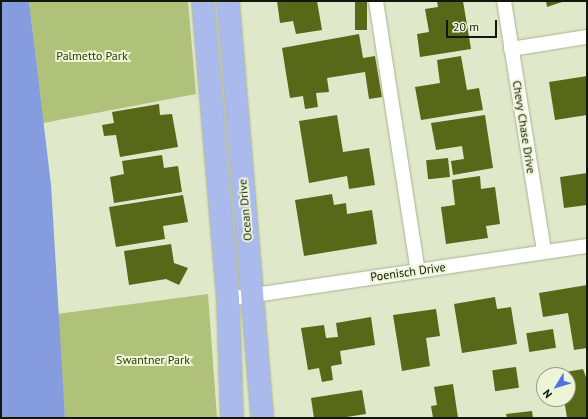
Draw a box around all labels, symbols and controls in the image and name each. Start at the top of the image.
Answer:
scale bar [448,12,499,38]
text: 20 m [453,19,479,34]
park label: Palmetto Park [56,49,128,63]
street label: Chevy Chase Drive [509,79,539,175]
street label: Ocean Drive [235,178,255,242]
street label: Poenisch Drive [370,260,446,284]
park label: Swantner Park [116,353,190,367]
north arrow [536,367,576,407]
text: N [540,387,555,401]

